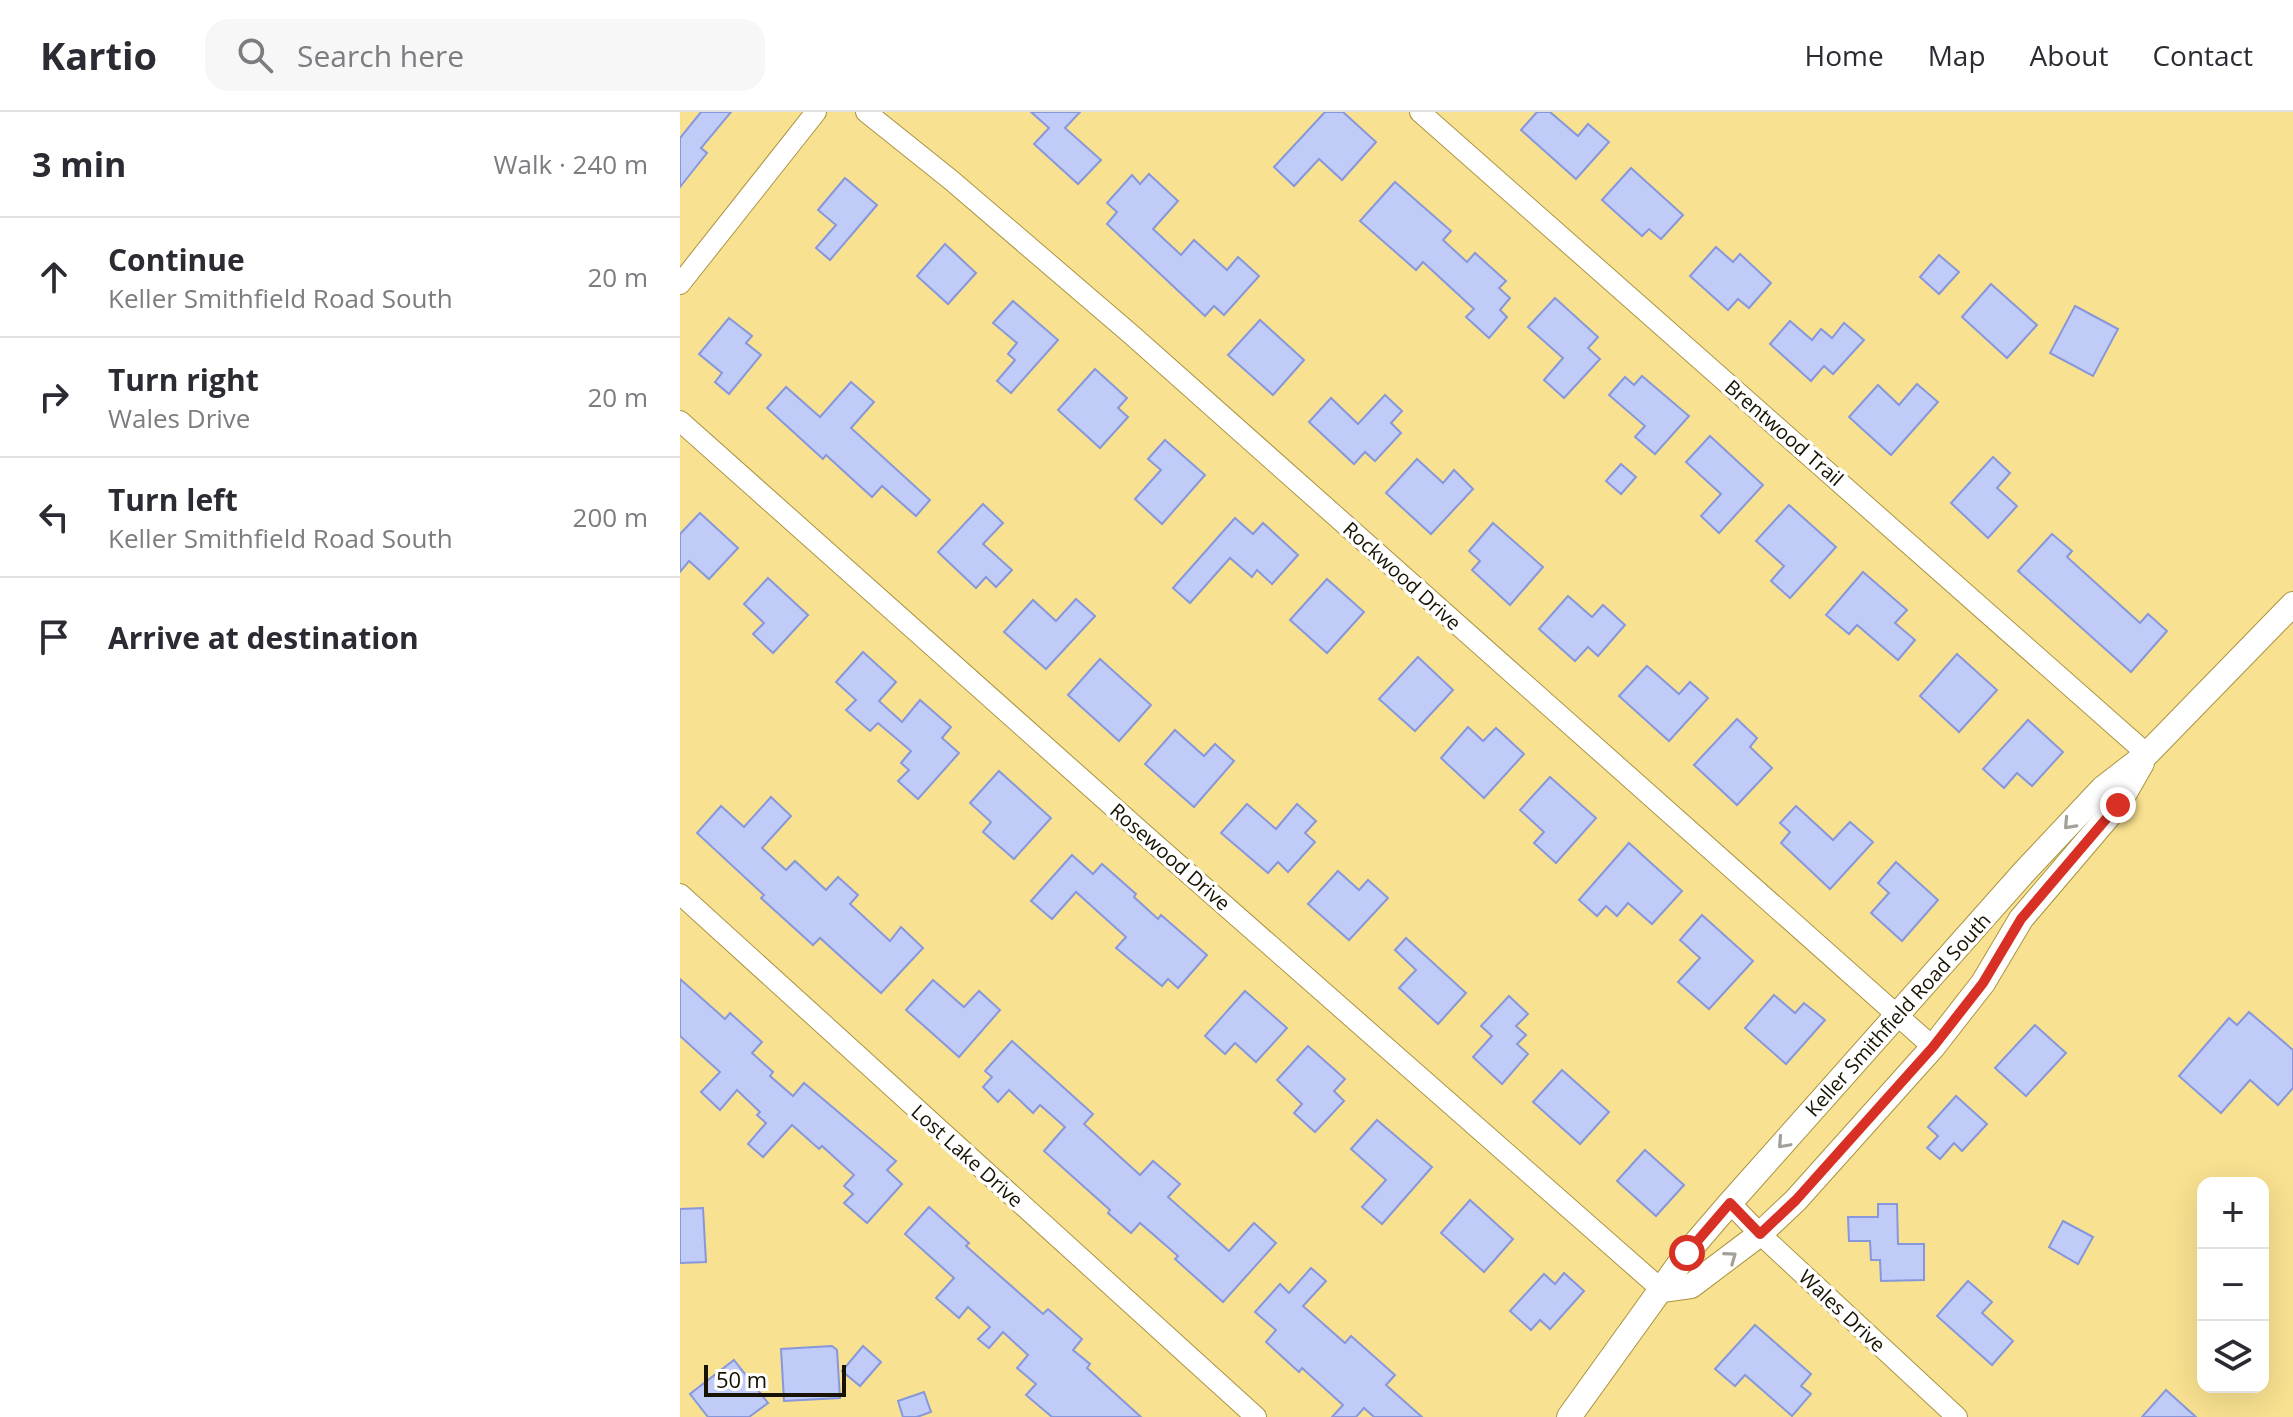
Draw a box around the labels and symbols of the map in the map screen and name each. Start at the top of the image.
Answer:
street label: Brentwood Trail [1719,374,1849,492]
street label: Rockwood Drive [1337,515,1467,636]
route end [2100,787,2136,823]
street label: Rosewood Drive [1104,797,1236,916]
one-way arrow [2064,815,2078,830]
street label: Keller Smithfield Road South [1799,907,1996,1122]
street label: Lost Lake Drive [906,1098,1029,1213]
one-way arrow [1778,1134,1793,1149]
route start [1669,1235,1705,1271]
one-way arrow [1722,1252,1736,1267]
street label: Wales Drive [1793,1263,1892,1358]
scale bar [704,1361,846,1397]

